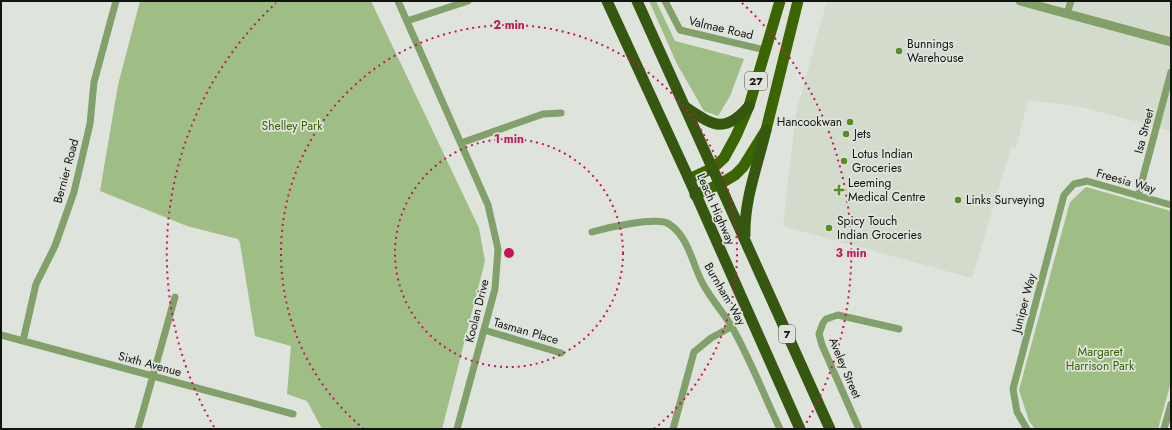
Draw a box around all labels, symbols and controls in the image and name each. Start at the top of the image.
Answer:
street label: Valmae Road [687,12,755,44]
text: 2 min [493,16,525,34]
place label: Bunnings Warehouse [907,35,964,67]
marker: Bunnings Warehouse [894,46,904,56]
road number: 27 [745,72,767,90]
street label: Isa Street [1129,106,1159,155]
place label: Hancookwan [777,113,842,131]
park label: Shelley Park [262,117,323,135]
marker: Hancookwan [845,117,855,127]
place label: Jets [852,125,871,143]
marker: Jets [841,129,851,139]
text: 1 min [494,130,524,148]
street label: Bernier Road [49,137,83,205]
place label: Lotus Indian Groceries [852,145,913,177]
marker: Lotus Indian Groceries [839,156,849,166]
street label: Freesia Way [1094,164,1159,198]
street label: Leach Highway [692,170,740,248]
place label: Leeming Medical Centre [848,174,925,206]
marker: Leeming Medical Centre [833,184,845,196]
place label: Links Surveying [966,191,1045,209]
marker: Links Surveying [953,195,963,205]
place label: Spicy Touch Indian Groceries [837,212,922,244]
marker: Spicy Touch Indian Groceries [824,223,834,233]
text: 3 min [835,244,867,262]
centre of rings [502,246,516,260]
street label: Burnham Way [700,259,751,329]
street label: Juniper Way [1007,271,1041,337]
street label: Koolan Drive [460,277,494,345]
street label: Tasman Place [491,313,561,349]
road number: 7 [779,325,795,343]
street label: Aveley Street [824,335,866,401]
park label: Margaret Harrison Park [1066,343,1135,375]
street label: Sixth Avenue [116,347,184,381]

